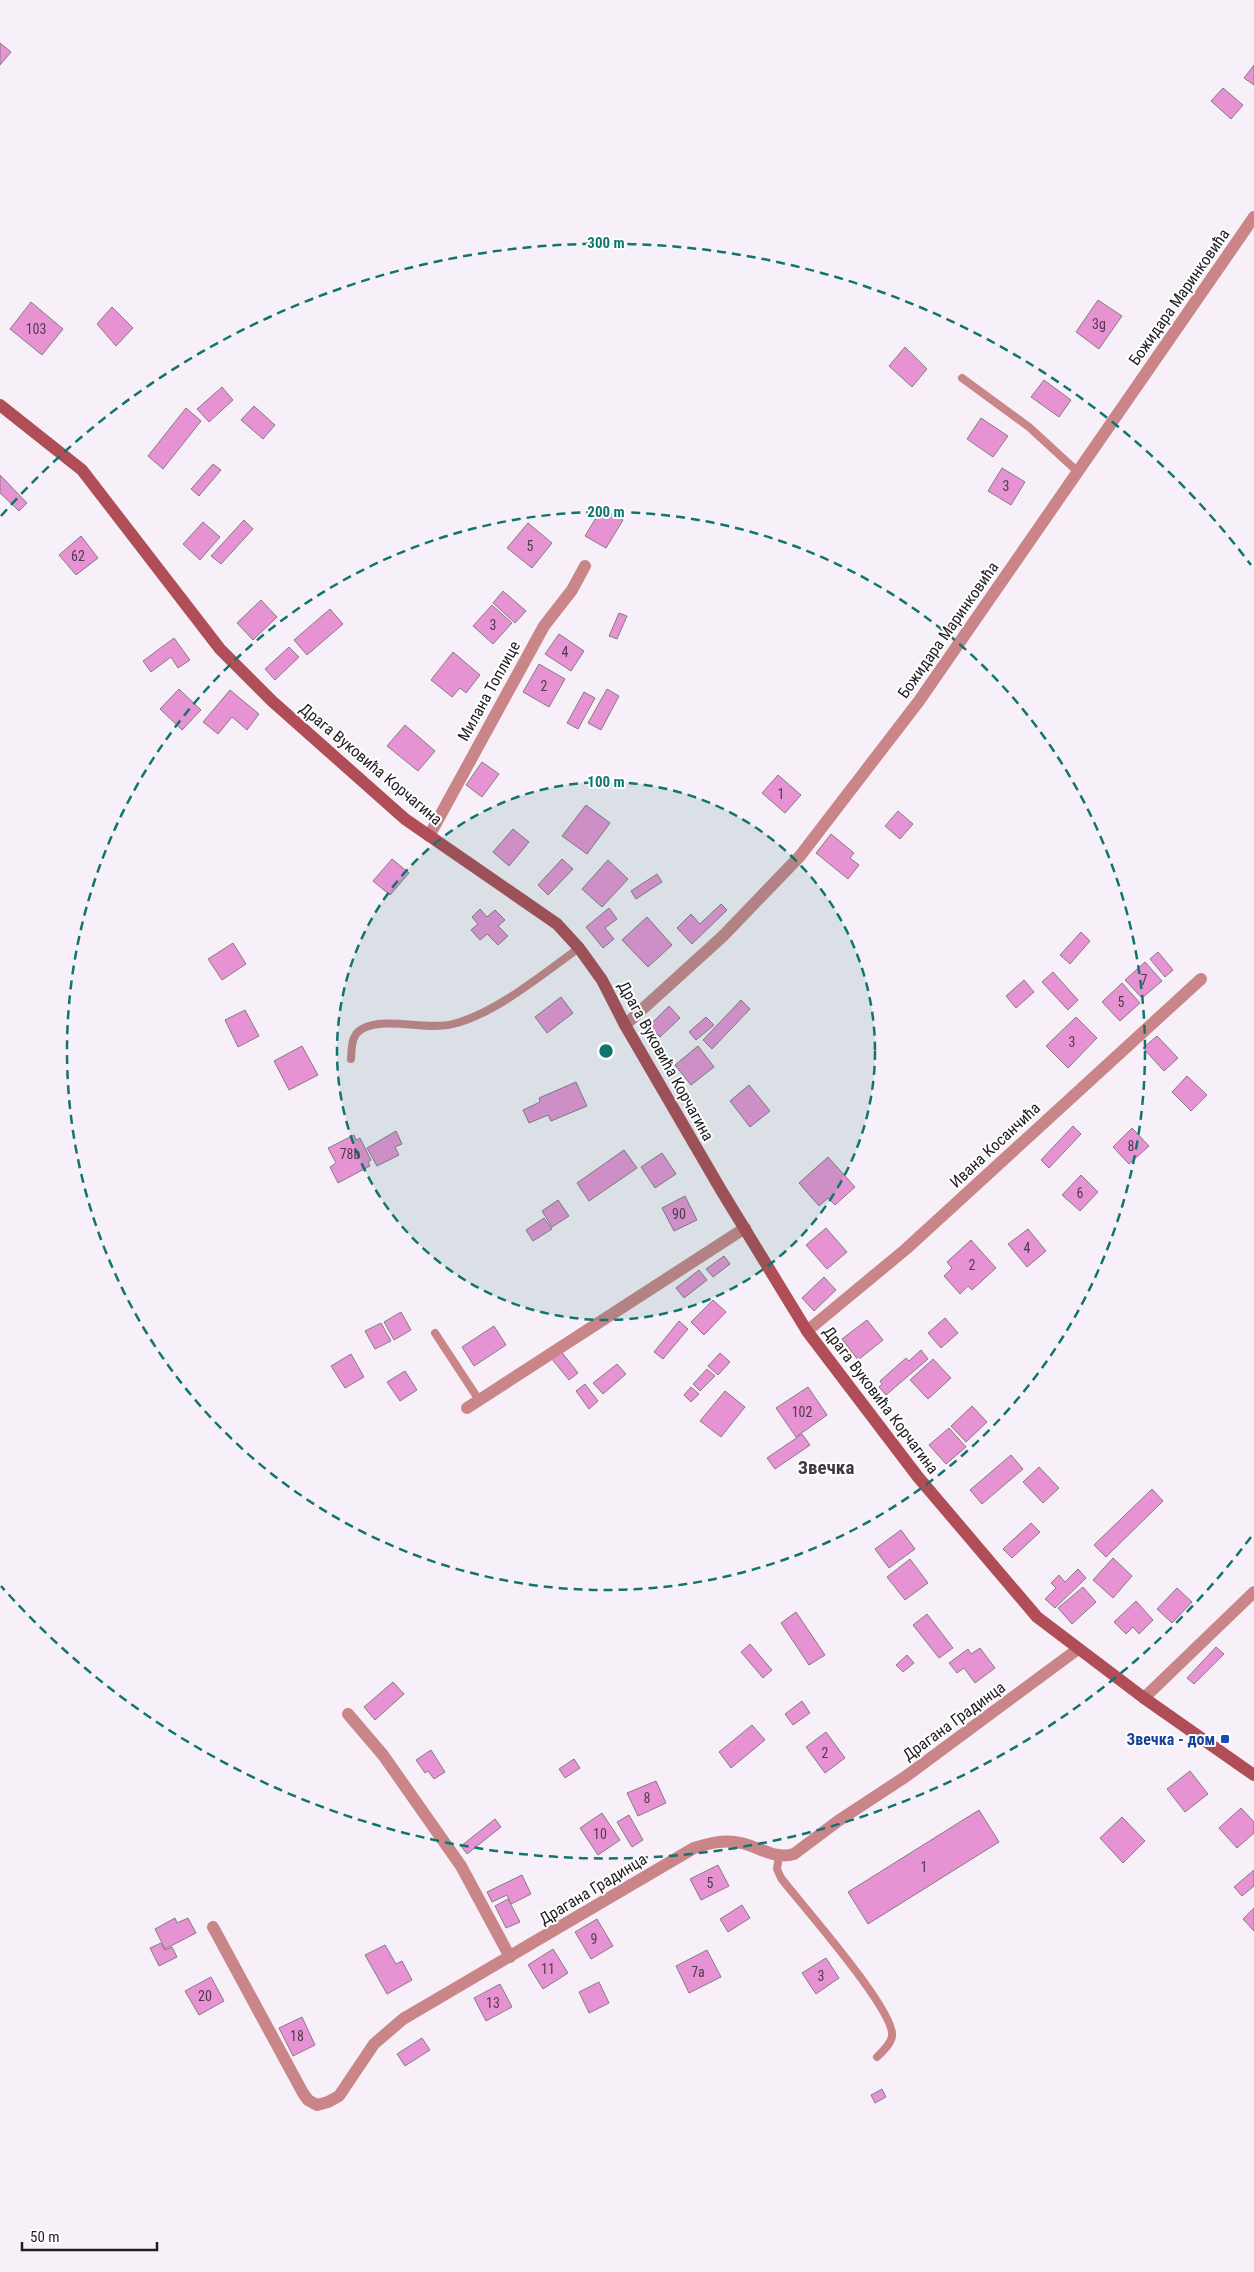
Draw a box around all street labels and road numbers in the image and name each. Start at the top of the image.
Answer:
street label: Божидара Маринковића [1125,225,1233,369]
street label: Божидара Маринковића [894,558,1002,702]
street label: Милана Топлице [454,638,524,744]
street label: Драга Вуковића Корчагина [296,699,446,829]
street label: Драга Вуковића Корчагина [614,978,718,1144]
street label: Ивана Косанчића [946,1098,1044,1192]
street label: Драга Вуковића Корчагина [819,1322,943,1478]
street label: Драгана Градинца [899,1677,1009,1765]
street label: Драгана Градинца [536,1849,650,1929]

